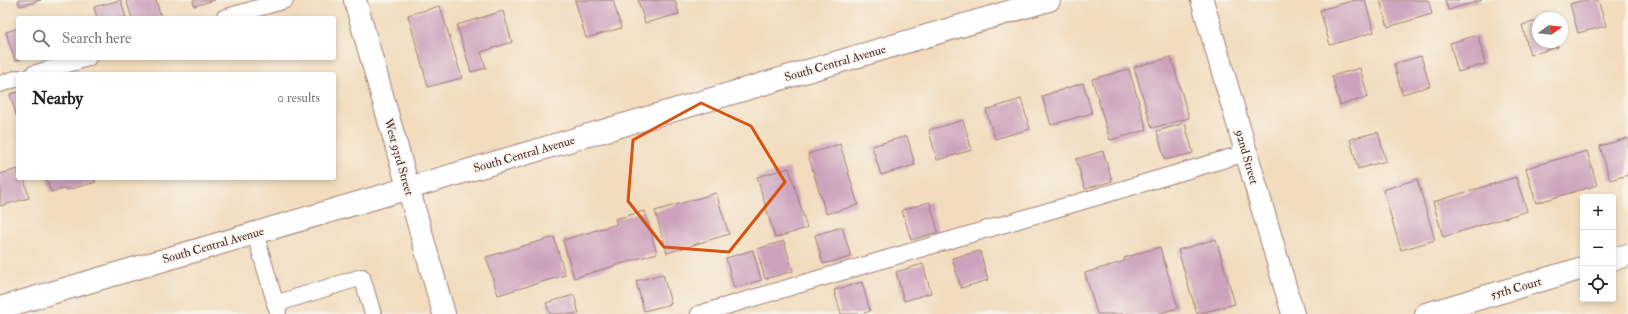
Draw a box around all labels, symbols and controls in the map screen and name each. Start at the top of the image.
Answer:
north arrow [1532,12,1568,48]
search box [16,16,336,60]
icon: search [30,27,52,49]
text: Search here [62,29,131,48]
street label: South Central Avenue [783,42,888,85]
text: Nearby [32,88,83,109]
text: 0 results [277,90,320,106]
street label: West 93rd Street [380,116,417,197]
street label: 92nd Street [1231,127,1261,186]
street label: South Central Avenue [472,133,577,176]
map controls [1580,194,1616,302]
button: + [1580,194,1616,230]
street label: South Central Avenue [161,224,266,267]
button: − [1580,230,1616,266]
button: locate [1580,266,1616,302]
street label: 55th Court [1489,274,1543,303]

